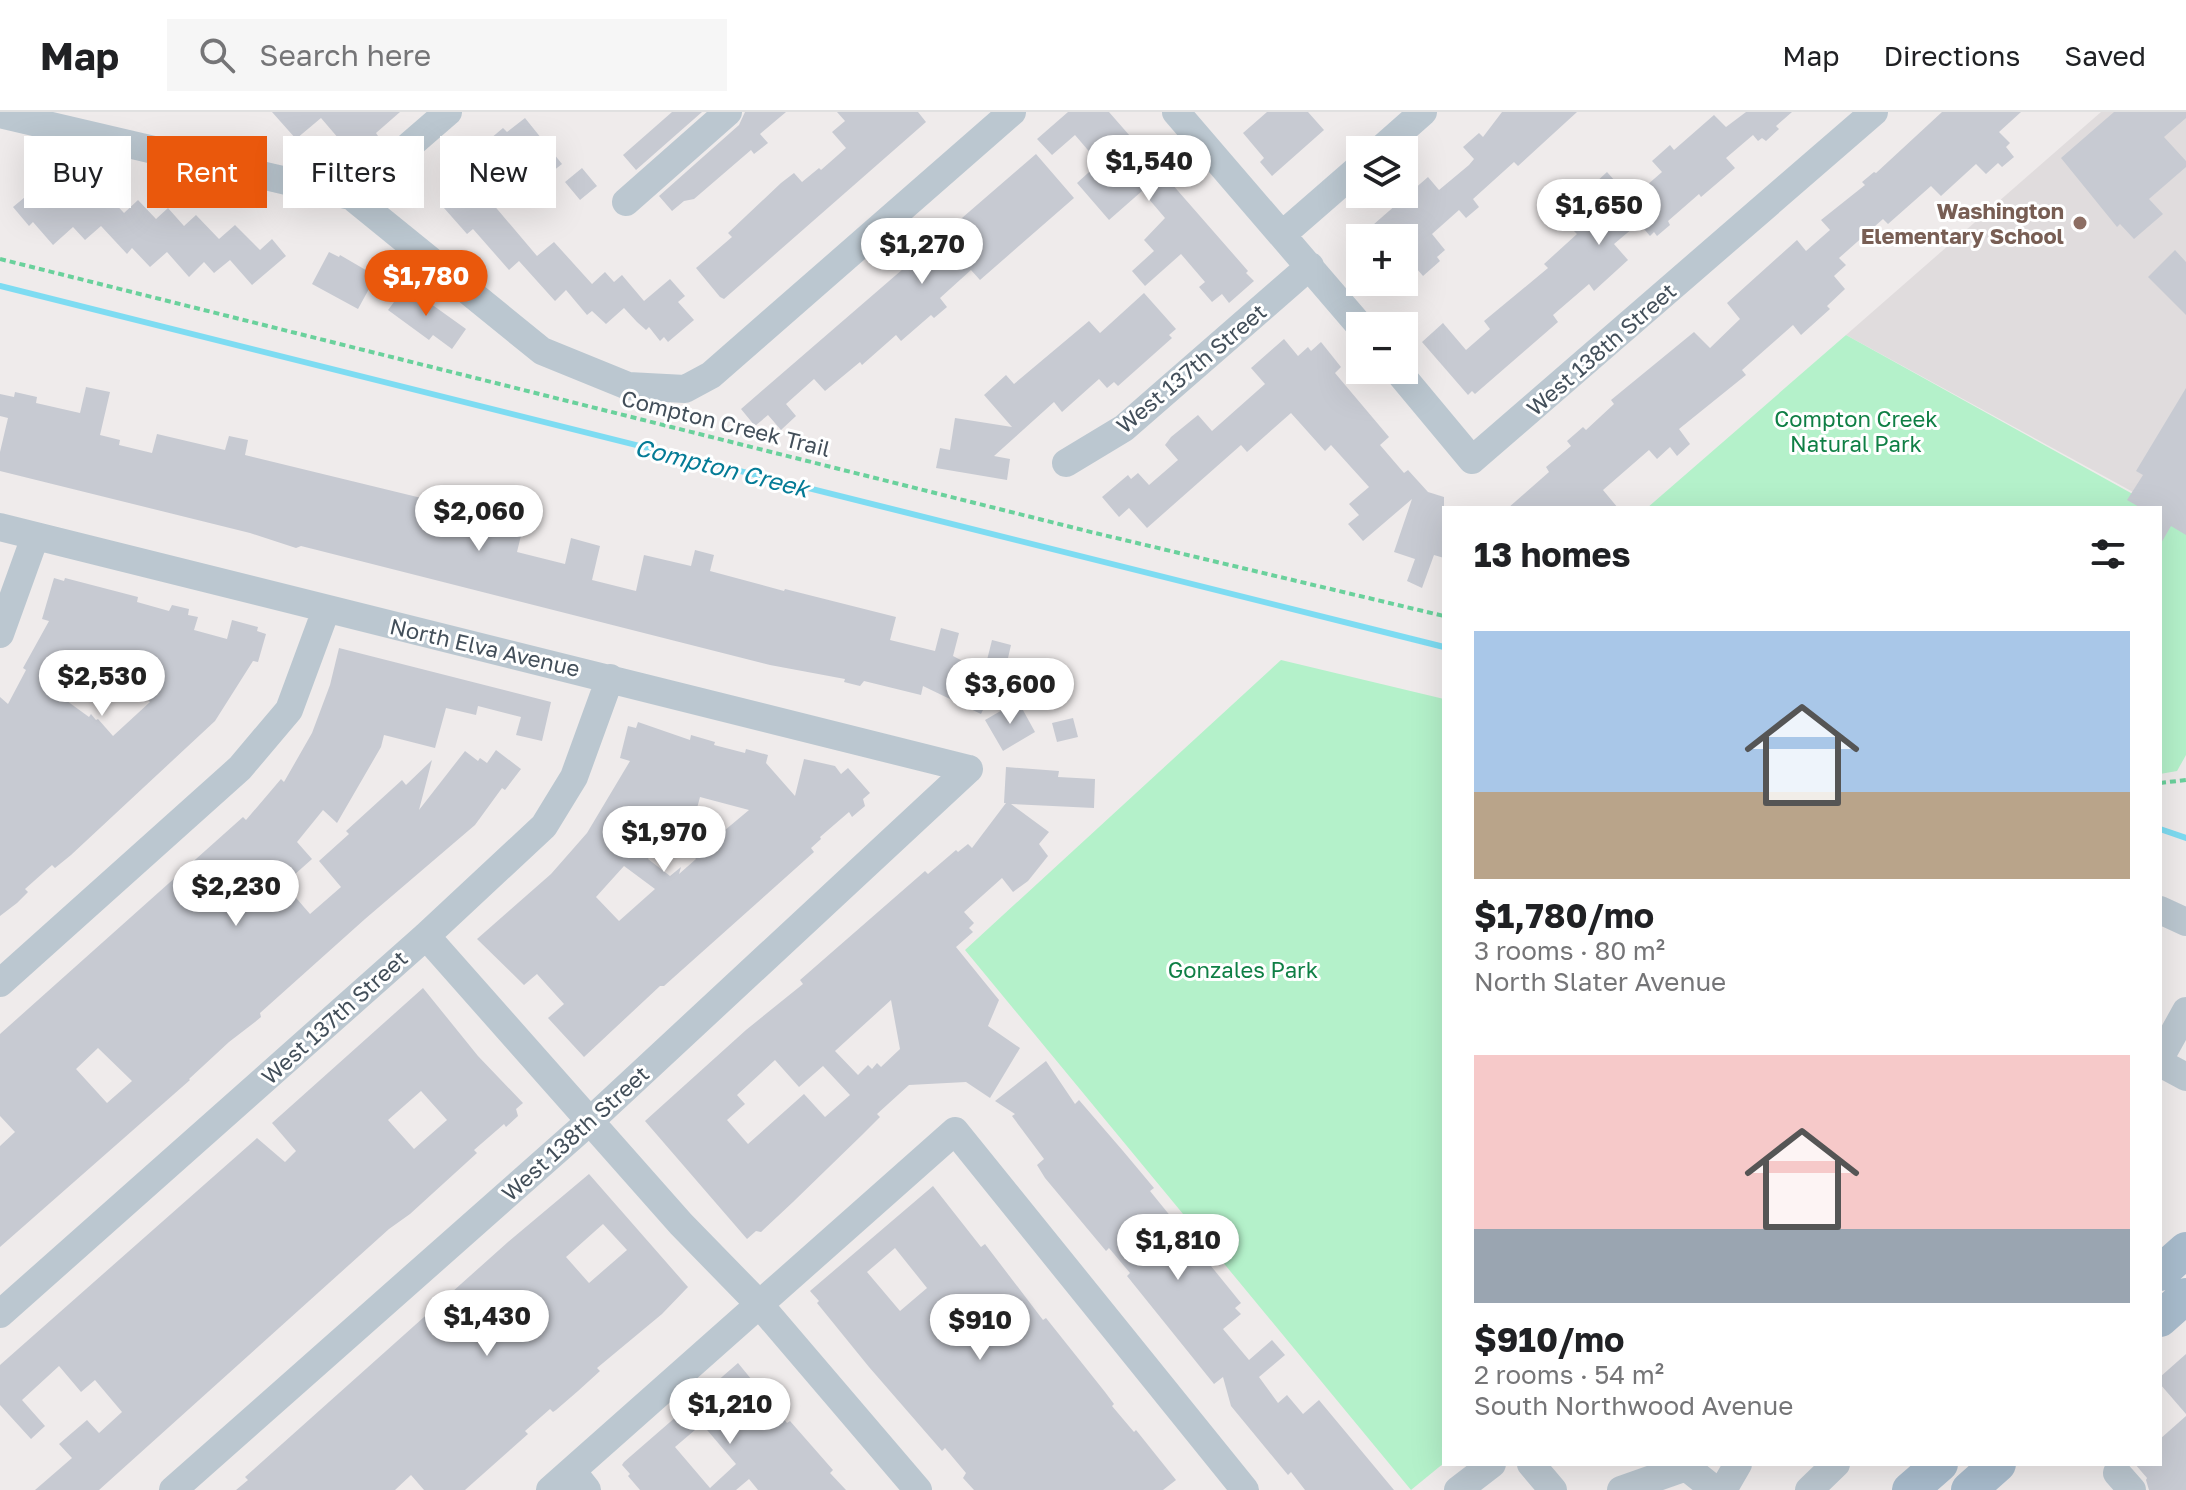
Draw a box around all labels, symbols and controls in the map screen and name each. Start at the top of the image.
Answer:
search box [167,19,727,91]
text: Map [40,33,119,78]
icon: search [195,33,239,77]
text: Search here [259,37,431,73]
text: Map [1782,39,1839,72]
text: Directions [1883,39,2020,72]
text: Saved [2064,39,2146,72]
pin: $1,540 [1084,135,1214,203]
chip: Buy [24,136,131,208]
chip: Rent [147,136,267,208]
chip: Filters [283,136,424,208]
chip: New [440,136,556,208]
map controls [1346,136,1418,384]
button: layers [1346,136,1418,208]
text: $1,540 [1105,145,1193,176]
pin: $1,650 [1534,179,1664,247]
text: $1,650 [1555,189,1643,220]
place label: Washington Elementary School [1861,197,2064,249]
marker: Washington Elementary School [2071,214,2089,232]
pin: $1,270 [857,218,987,286]
button: + [1346,224,1418,296]
text: $1,270 [879,228,965,259]
pin: $1,780 [361,250,491,318]
text: $1,780 [383,260,469,291]
street label: West 138th Street [1521,277,1681,421]
street label: West 137th Street [1111,298,1271,438]
button: − [1346,312,1418,384]
street label: Compton Creek Trail [619,384,833,462]
park label: Compton Creek Natural Park [1774,405,1938,457]
water label: Compton Creek [632,431,814,503]
pin: $2,060 [414,485,544,553]
text: $2,060 [433,495,525,526]
icon: filters [2086,532,2130,576]
text: 13 homes [1474,534,1631,574]
street label: North Elva Avenue [387,612,583,682]
pin: $2,530 [37,650,167,718]
pin: $3,600 [945,658,1075,726]
text: $2,530 [57,660,147,691]
text: $3,600 [964,668,1056,699]
icon: home [1730,683,1874,827]
pin: $1,970 [599,806,729,874]
text: $1,970 [621,816,707,847]
pin: $2,230 [171,860,301,928]
text: $2,230 [191,870,281,901]
text: $1,780/mo [1474,895,1654,935]
text: 3 rooms · 80 m² [1474,935,1665,966]
street label: West 137th Street [255,944,413,1090]
park label: Gonzales Park [1168,956,1318,983]
text: North Slater Avenue [1474,966,1726,997]
street label: West 138th Street [496,1060,654,1206]
icon: home [1730,1107,1874,1251]
pin: $1,810 [1113,1214,1243,1282]
text: $1,810 [1135,1224,1221,1255]
pin: $1,430 [422,1290,552,1358]
pin: $910 [933,1294,1027,1362]
text: $1,430 [443,1300,531,1331]
text: $910 [948,1304,1012,1335]
text: $910/mo [1474,1319,1624,1359]
text: 2 rooms · 54 m² [1474,1359,1664,1390]
pin: $1,210 [665,1378,795,1446]
text: $1,210 [687,1388,773,1419]
text: South Northwood Avenue [1474,1390,1793,1421]

